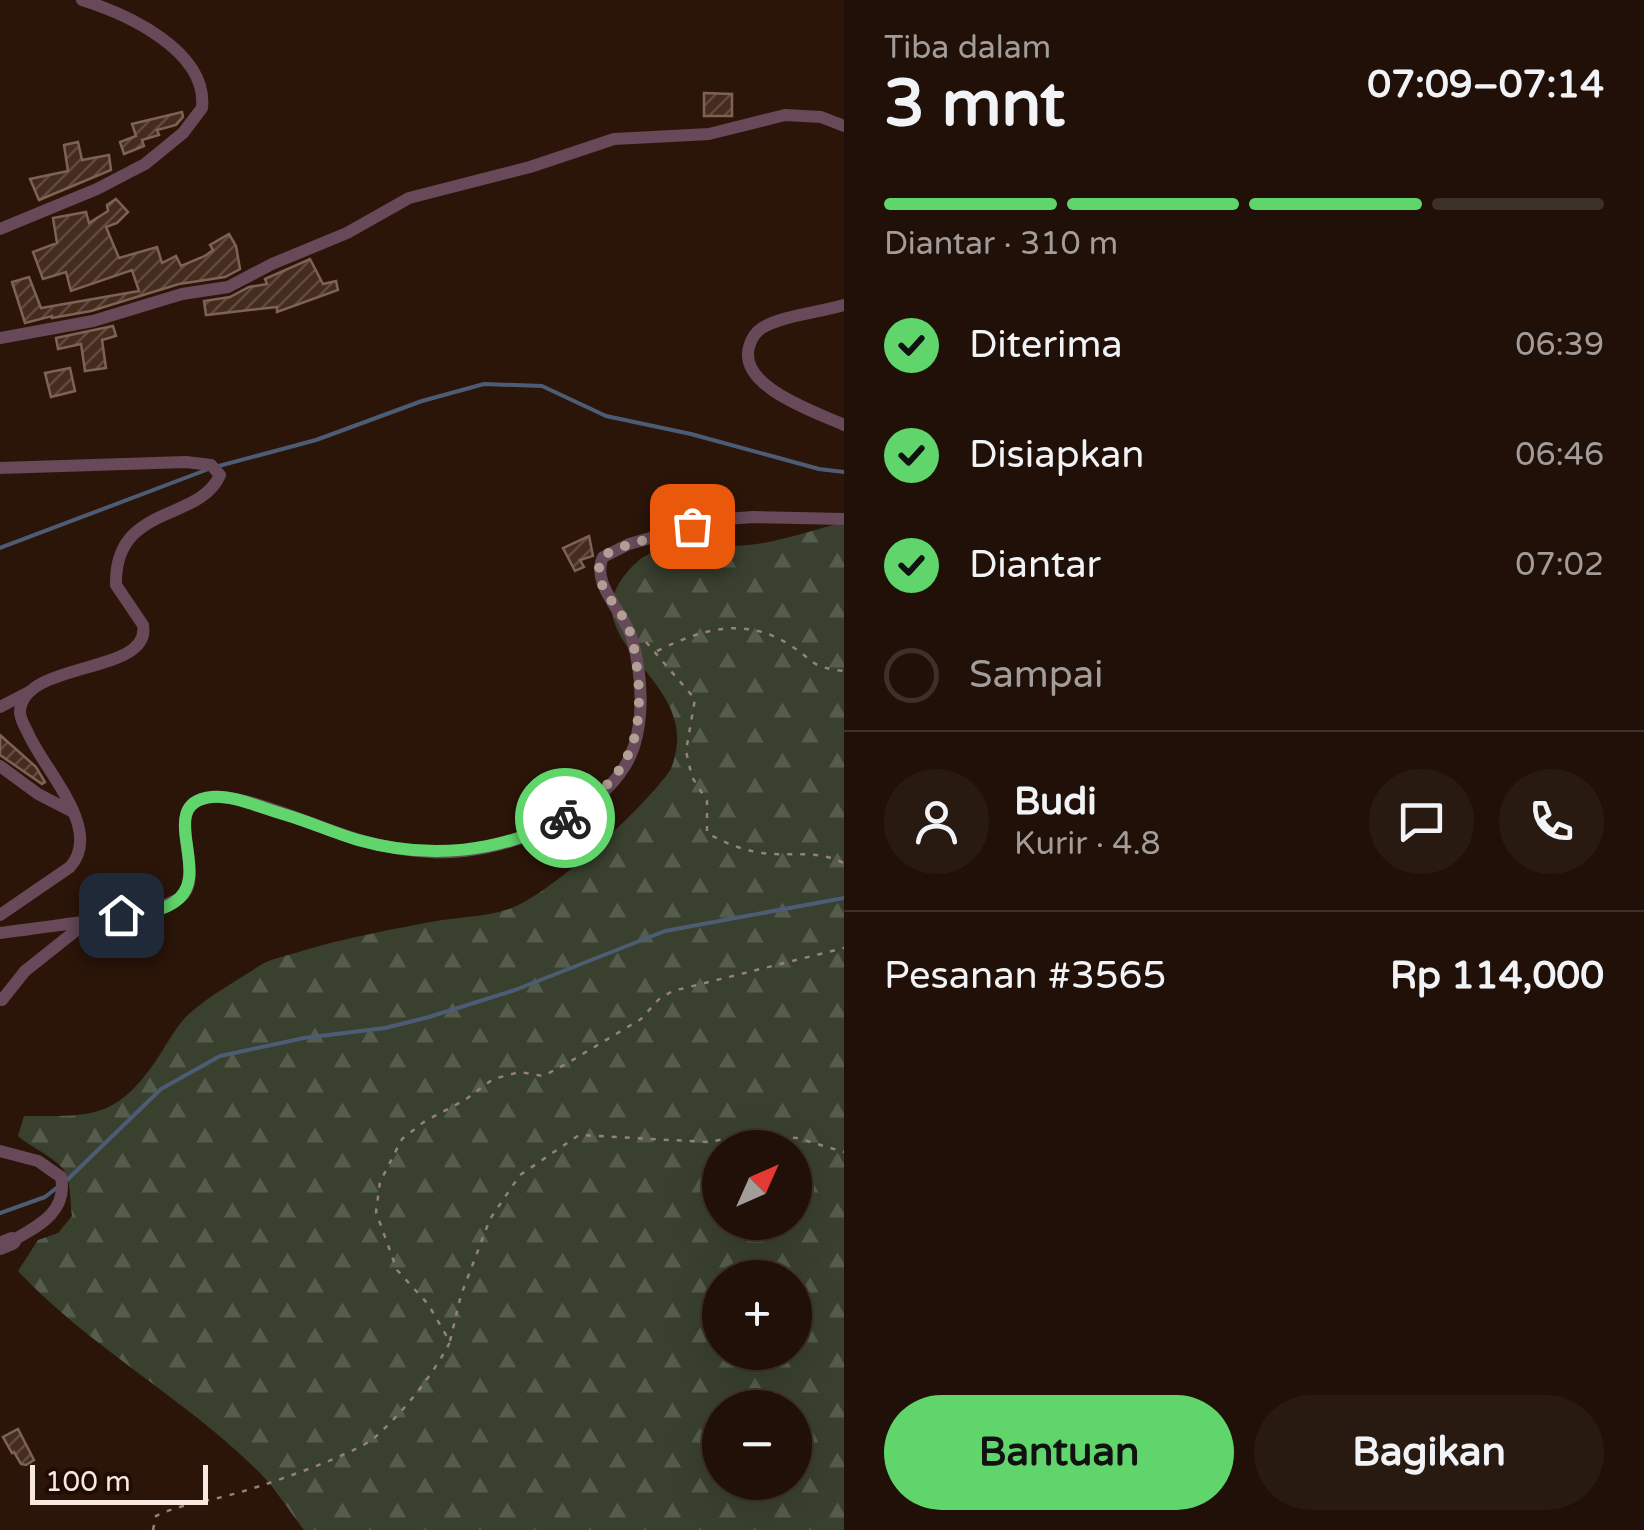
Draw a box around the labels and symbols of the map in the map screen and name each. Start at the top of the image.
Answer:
pin [650,484,735,569]
courier [515,768,615,868]
pin [79,873,164,958]
north arrow [702,1130,812,1240]
scale bar [30,1460,208,1504]

